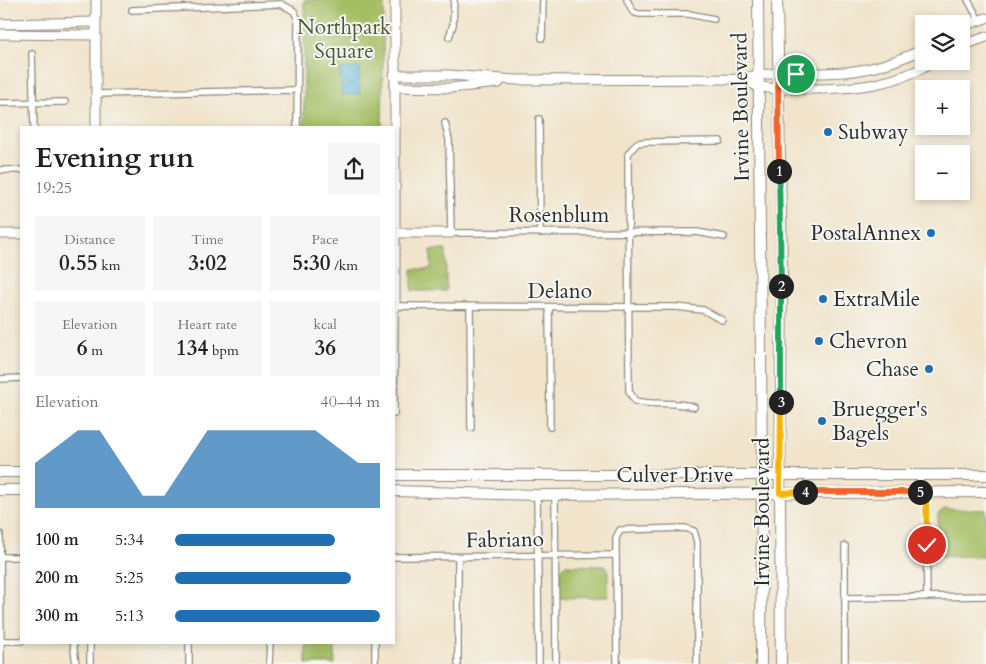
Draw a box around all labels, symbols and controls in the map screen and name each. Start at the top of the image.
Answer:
park label: Northpark Square [297,13,392,66]
map controls [915,15,970,200]
button: layers [915,15,970,70]
street label: Irvine Boulevard [725,32,757,182]
pin [775,53,817,95]
icon: arrive [782,60,810,88]
button: + [915,80,970,135]
place label: Subway [838,118,908,147]
marker: Subway [822,126,834,138]
text: Evening run [35,139,194,177]
button: share [328,143,380,195]
button: − [915,145,970,200]
pin: 1 [766,158,792,184]
text: 1 [776,162,783,181]
text: 19:25 [35,177,72,199]
street label: Rosenblum [509,201,609,230]
place label: PostalAnnex [810,219,922,248]
marker: PostalAnnex [925,227,937,239]
text: Distance [64,230,115,249]
text: Time [191,230,224,249]
text: Pace [312,230,339,249]
text: 0.55 [59,249,97,278]
text: 3:02 [188,249,227,278]
text: 5:30 [292,249,331,278]
text: km [97,256,121,275]
text: /km [331,256,358,275]
pin: 2 [768,274,794,298]
street label: Delano [528,277,592,306]
text: 2 [778,277,785,296]
place label: ExtraMile [833,285,920,314]
marker: ExtraMile [817,293,829,305]
text: Elevation [62,315,118,334]
text: Heart rate [178,315,237,334]
text: kcal [313,315,337,334]
place label: Chevron [829,327,908,356]
text: 6 [77,334,87,363]
text: 134 [176,334,208,363]
text: 36 [314,334,336,363]
marker: Chevron [813,335,825,347]
text: m [87,341,103,360]
text: bpm [208,341,239,360]
place label: Chase [866,355,919,384]
marker: Chase [923,363,935,375]
pin: 3 [768,390,794,414]
text: Elevation [35,391,99,413]
text: 40–44 m [321,391,380,413]
text: 3 [778,393,785,412]
place label: Bruegger's Bagels [832,395,928,448]
marker: Bruegger's Bagels [816,415,828,427]
street label: Irvine Boulevard [748,437,777,587]
street label: Culver Drive [616,461,734,490]
pin: 4 [792,480,818,504]
pin: 5 [908,480,932,504]
text: 4 [802,483,809,502]
text: 5 [917,483,924,502]
pin [906,524,948,566]
street label: Fabriano [466,525,544,555]
text: 100 m [35,529,79,551]
text: 5:34 [115,529,144,551]
icon: check [913,531,941,559]
text: 200 m [35,567,79,589]
text: 5:25 [115,567,144,589]
text: 300 m [35,605,79,627]
text: 5:13 [115,605,144,627]

